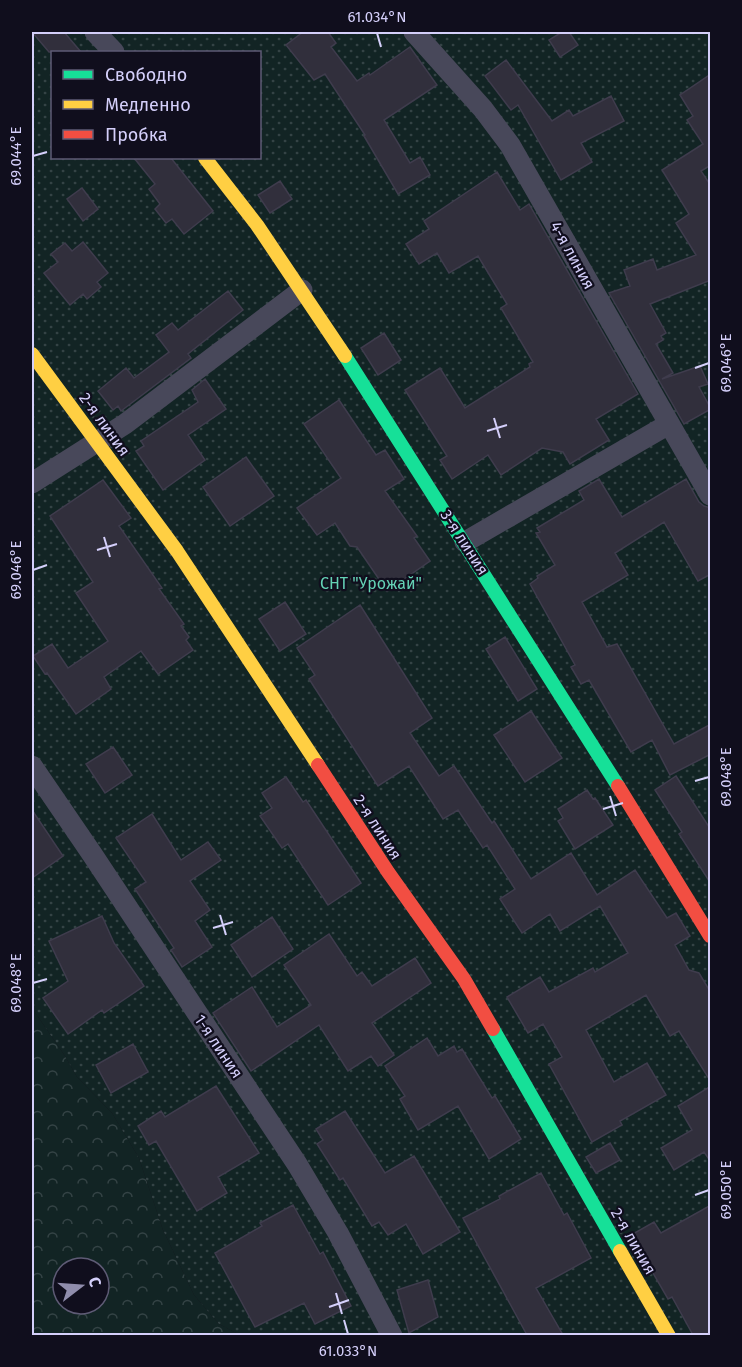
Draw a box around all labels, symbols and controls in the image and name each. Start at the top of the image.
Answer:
text: 61.034°N [348,8,406,26]
legend [51,51,261,159]
text: Свободно [105,64,187,86]
text: Медленно [105,94,191,116]
text: Пробка [105,124,168,146]
text: 69.044°E [7,126,25,186]
street label: 4-я линия [546,218,599,292]
text: 69.046°E [717,333,735,393]
street label: 2-я линия [75,389,134,460]
street label: 3-я линия [436,506,493,578]
text: 69.046°E [7,540,25,600]
park label: СНТ "Урожай" [320,574,422,593]
text: 69.048°E [717,747,735,807]
street label: 2-я линия [349,791,406,863]
text: 69.048°E [7,953,25,1013]
street label: 1-я линия [190,1011,247,1082]
text: 69.050°E [717,1160,735,1220]
street label: 2-я линия [607,1204,660,1278]
north arrow [51,1256,111,1316]
text: С [84,1275,106,1290]
text: 61.033°N [319,1342,377,1360]

